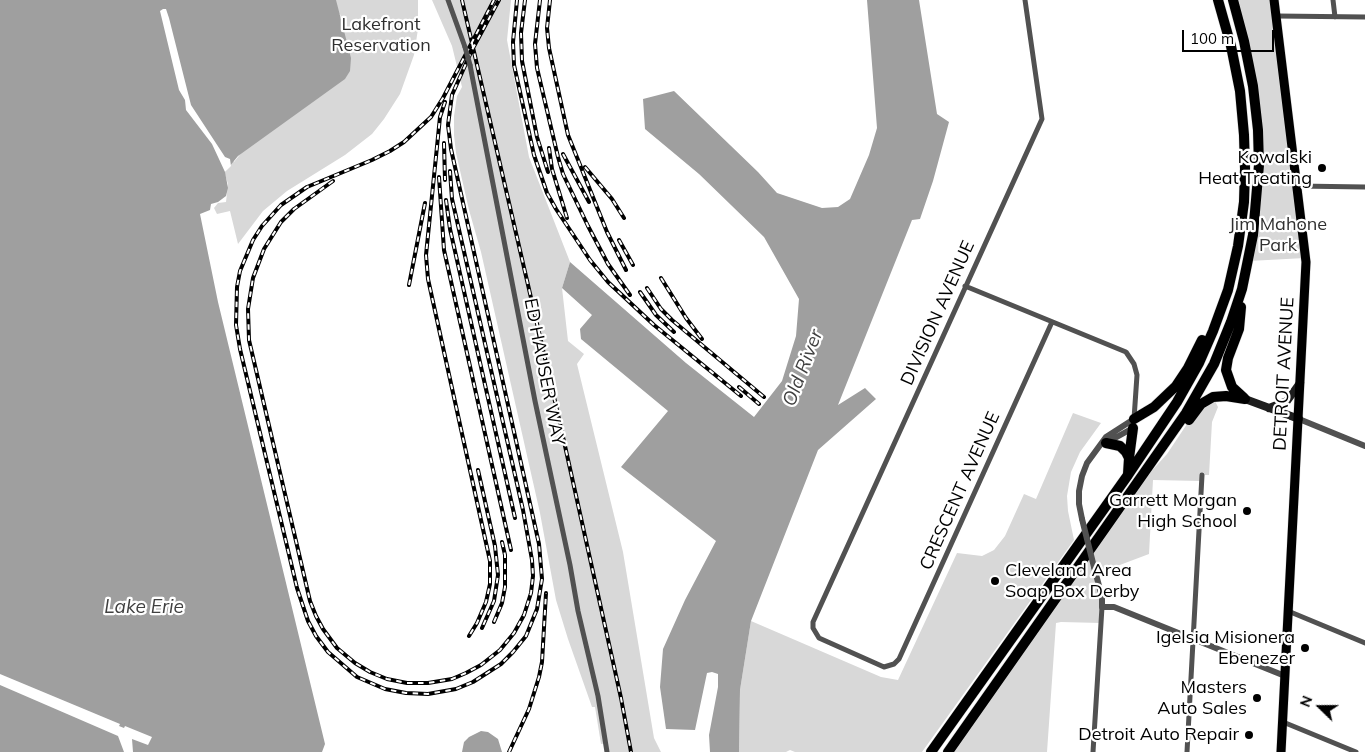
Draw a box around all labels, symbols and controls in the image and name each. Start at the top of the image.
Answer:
park label: Lakefront Reservation [331,14,431,56]
scale bar [1185,20,1278,52]
text: 100 m [1190,29,1234,48]
place label: Kowalski Heat Treating [1198,147,1312,190]
marker: Kowalski Heat Treating [1316,162,1328,174]
park label: Jim Mahone Park [1229,214,1327,256]
street label: DIVISION AVENUE [896,237,980,389]
street label: ED HAUSER WAY [519,296,569,448]
street label: DETROIT AVENUE [1269,297,1299,451]
water label: Old River [778,326,828,410]
street label: CRESCENT AVENUE [915,409,1005,573]
place label: Garrett Morgan High School [1109,490,1237,532]
marker: Garrett Morgan High School [1241,505,1253,517]
place label: Cleveland Area Soap Box Derby [1005,560,1139,602]
marker: Cleveland Area Soap Box Derby [989,575,1001,587]
water label: Lake Erie [104,596,184,618]
place label: Igelsia Misionera Ebenezer [1156,627,1295,670]
marker: Igelsia Misionera Ebenezer [1299,642,1311,654]
place label: Masters Auto Sales [1157,677,1247,720]
north arrow [1295,682,1345,732]
marker: Masters Auto Sales [1251,692,1263,704]
text: N [1296,693,1316,710]
place label: Detroit Auto Repair [1078,724,1239,746]
marker: Detroit Auto Repair [1243,729,1255,741]

